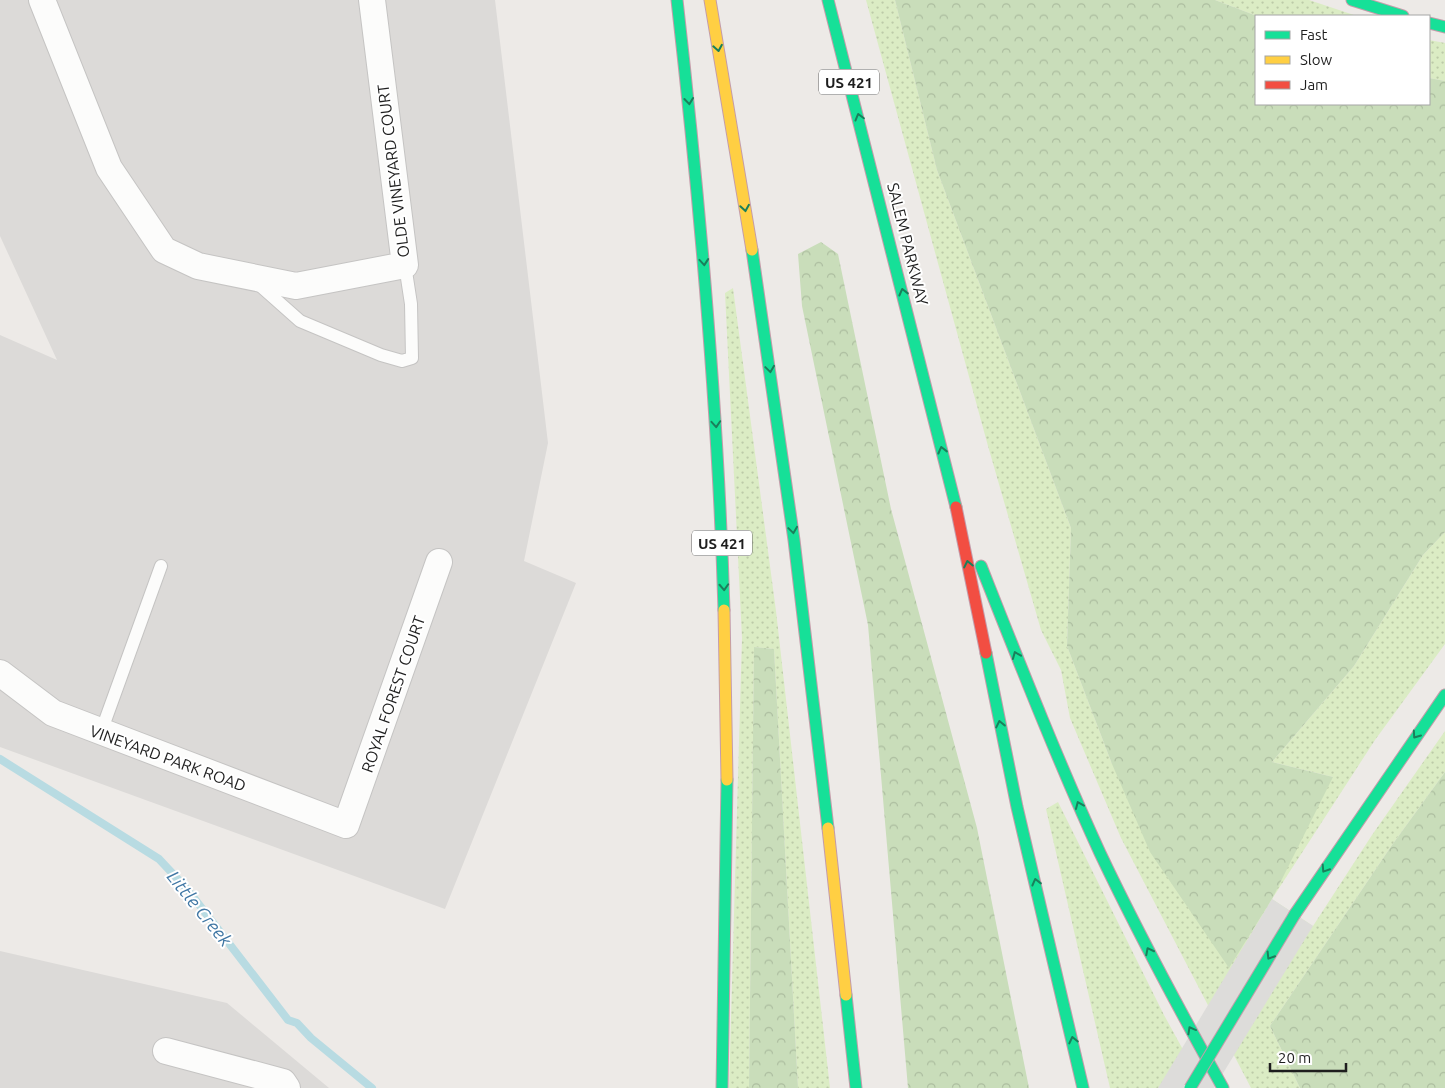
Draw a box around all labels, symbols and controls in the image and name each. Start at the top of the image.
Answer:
legend [1255,15,1430,105]
text: Fast [1300,26,1328,43]
one-way arrow [713,44,723,52]
text: Slow [1300,51,1333,68]
road number: US 421 [819,70,879,94]
text: Jam [1300,76,1328,93]
street label: OLDE VINEYARD COURT [373,83,413,259]
one-way arrow [683,97,694,105]
one-way arrow [854,114,864,122]
street label: SALEM PARKWAY [884,181,932,308]
one-way arrow [739,205,750,213]
one-way arrow [698,259,709,267]
one-way arrow [898,288,909,297]
one-way arrow [764,365,774,373]
one-way arrow [711,421,722,429]
one-way arrow [937,445,948,454]
one-way arrow [787,525,797,534]
road number: US 421 [692,530,752,556]
one-way arrow [963,560,974,569]
one-way arrow [719,583,730,591]
street label: ROYAL FOREST COURT [358,613,428,775]
one-way arrow [1012,651,1022,659]
one-way arrow [996,719,1006,728]
street label: VINEYARD PARK ROAD [88,721,248,795]
one-way arrow [1413,729,1422,738]
one-way arrow [1074,801,1085,810]
one-way arrow [1322,863,1331,873]
water label: Little Creek [164,866,237,950]
one-way arrow [1031,878,1042,887]
one-way arrow [1145,947,1155,956]
one-way arrow [1266,950,1276,959]
one-way arrow [1187,1027,1197,1036]
one-way arrow [1068,1036,1079,1045]
scale bar [1270,1040,1346,1072]
text: 20 m [1278,1049,1311,1066]

